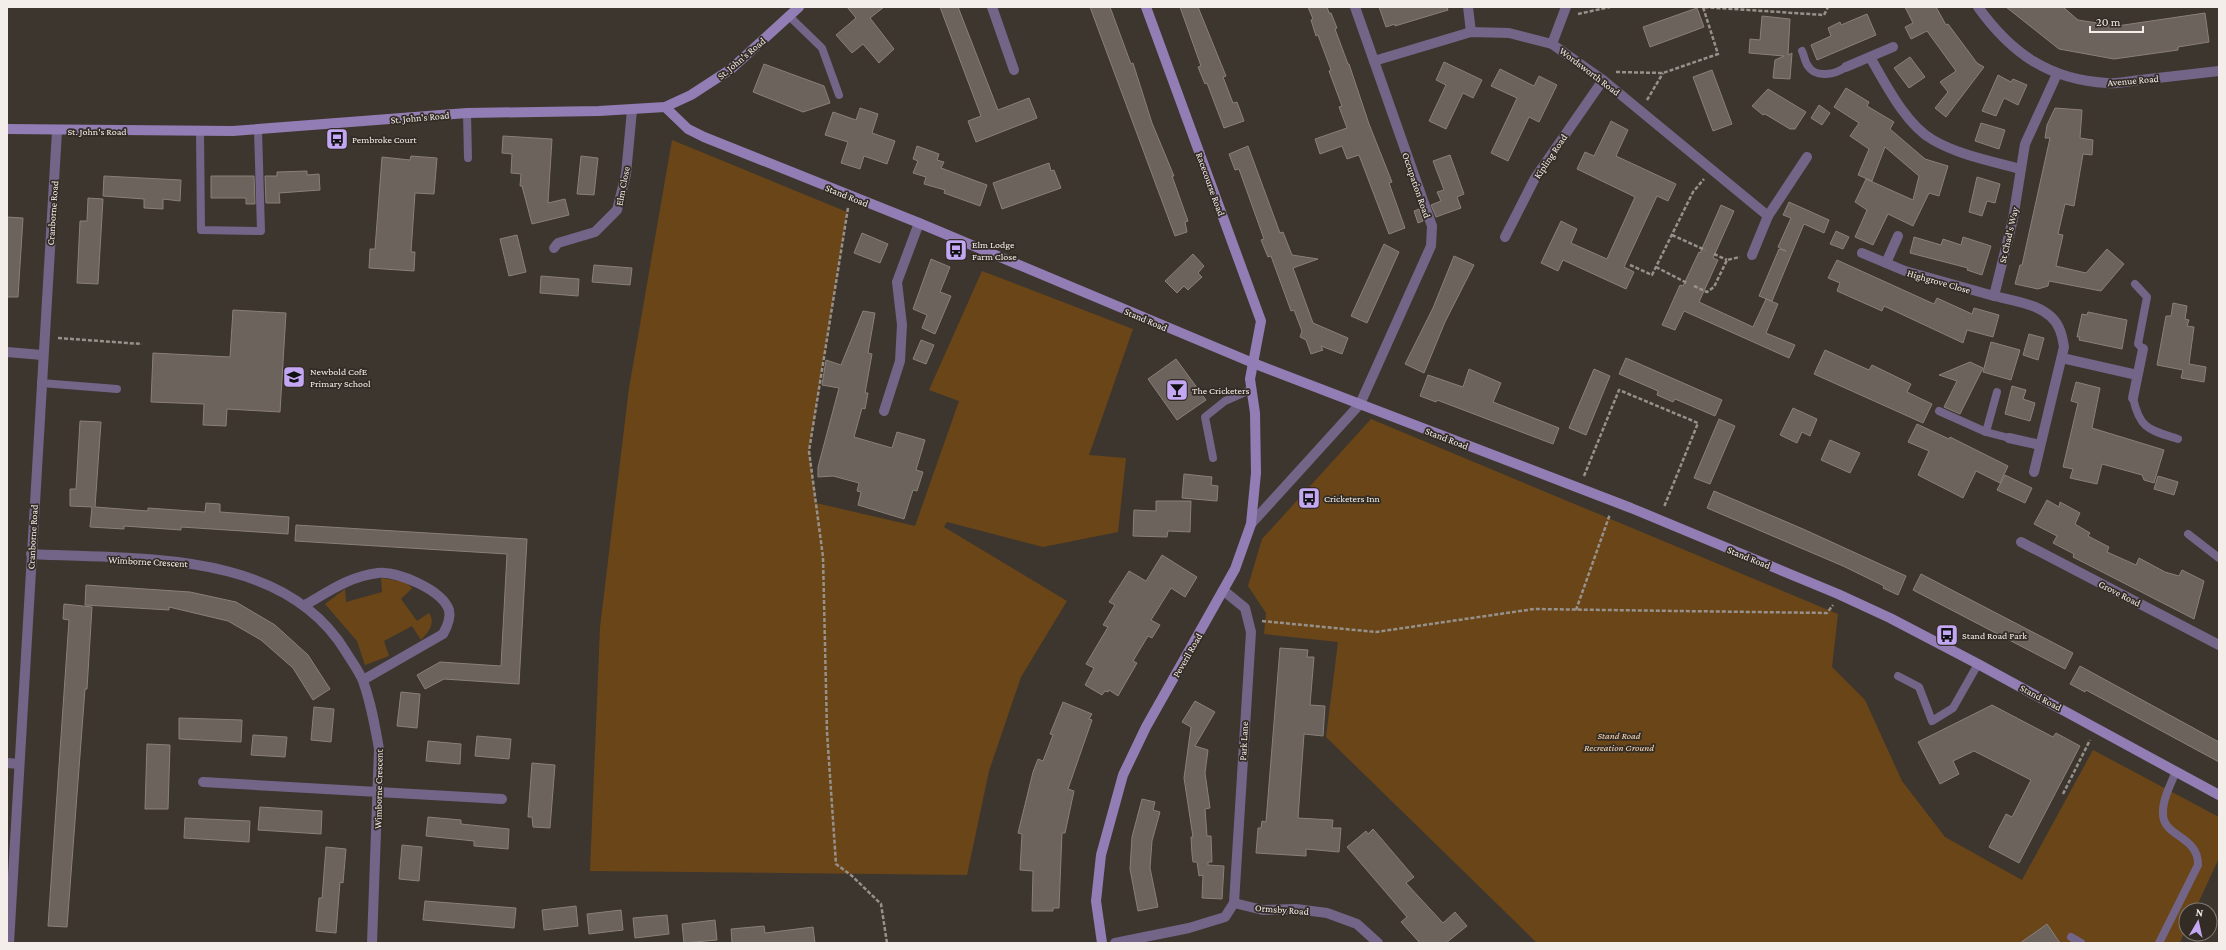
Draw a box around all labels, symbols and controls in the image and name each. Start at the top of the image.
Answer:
scale bar [2090,8,2143,34]
text: 20 m [2096,15,2121,29]
street label: St. John's Road [715,35,768,82]
street label: Wordsworth Road [1557,45,1623,98]
street label: Avenue Road [2107,73,2160,88]
street label: St. John's Road [390,109,451,126]
street label: St. John's Road [67,126,127,137]
bus stop icon: Pembroke Court [324,126,350,152]
street label: Kipling Road [1532,131,1570,181]
place label: Pembroke Court [352,134,417,145]
street label: Racecourse Road [1194,151,1227,218]
street label: Occupation Road [1400,151,1433,220]
street label: Elm Close [613,165,632,207]
street label: Cranborne Road [45,180,60,246]
street label: Stand Road [824,182,871,209]
street label: St Chad's Way [1997,206,2020,264]
bus stop icon: Elm Lodge Farm Close [943,237,969,263]
place label: Elm Lodge Farm Close [972,239,1017,262]
street label: Highgrove Close [1906,267,1972,296]
street label: Stand Road [1123,306,1170,334]
school or university icon: Newbold CofE Primary School [281,364,307,390]
place label: Newbold CofE Primary School [310,366,371,389]
bar icon: The Cricketers [1164,377,1190,403]
place label: The Cricketers [1192,385,1249,396]
street label: Stand Road [1424,425,1471,452]
bus stop icon: Cricketers Inn [1296,485,1322,511]
place label: Cricketers Inn [1324,493,1381,504]
street label: Cranborne Road [25,504,40,570]
street label: Stand Road [1726,544,1773,571]
street label: Wimborne Crescent [108,554,189,569]
street label: Grove Road [2097,578,2143,609]
bus stop icon: Stand Road Park [1934,622,1960,648]
place label: Stand Road Park [1962,630,2027,641]
street label: Peveril Road [1170,631,1205,679]
street label: Stand Road [2018,682,2064,713]
street label: Park Lane [1237,721,1250,761]
park label: Stand Road Recreation Ground [1584,730,1654,753]
street label: Wimborne Crescent [372,748,385,829]
street label: Ormsby Road [1255,902,1310,917]
north arrow [2178,902,2218,942]
text: N [2195,906,2205,919]

